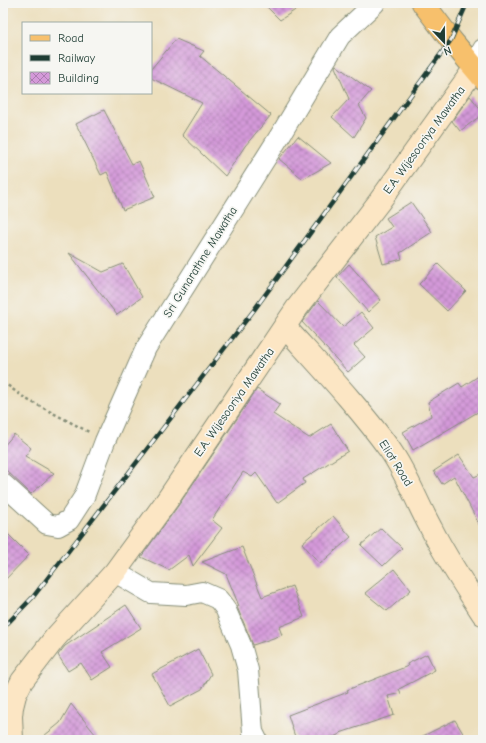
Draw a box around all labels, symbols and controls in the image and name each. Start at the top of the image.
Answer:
legend [22,22,152,94]
north arrow [424,22,464,62]
text: Road [58,31,84,45]
text: N [442,43,453,58]
text: Railway [58,51,96,65]
text: Building [58,71,99,85]
street label: E.A. Wijesooriya Mawatha [380,83,468,197]
street label: Sri Gunarathne Mawatha [160,204,240,320]
street label: E.A. Wijesooriya Mawatha [191,345,277,459]
street label: Eliot Road [376,437,416,489]

